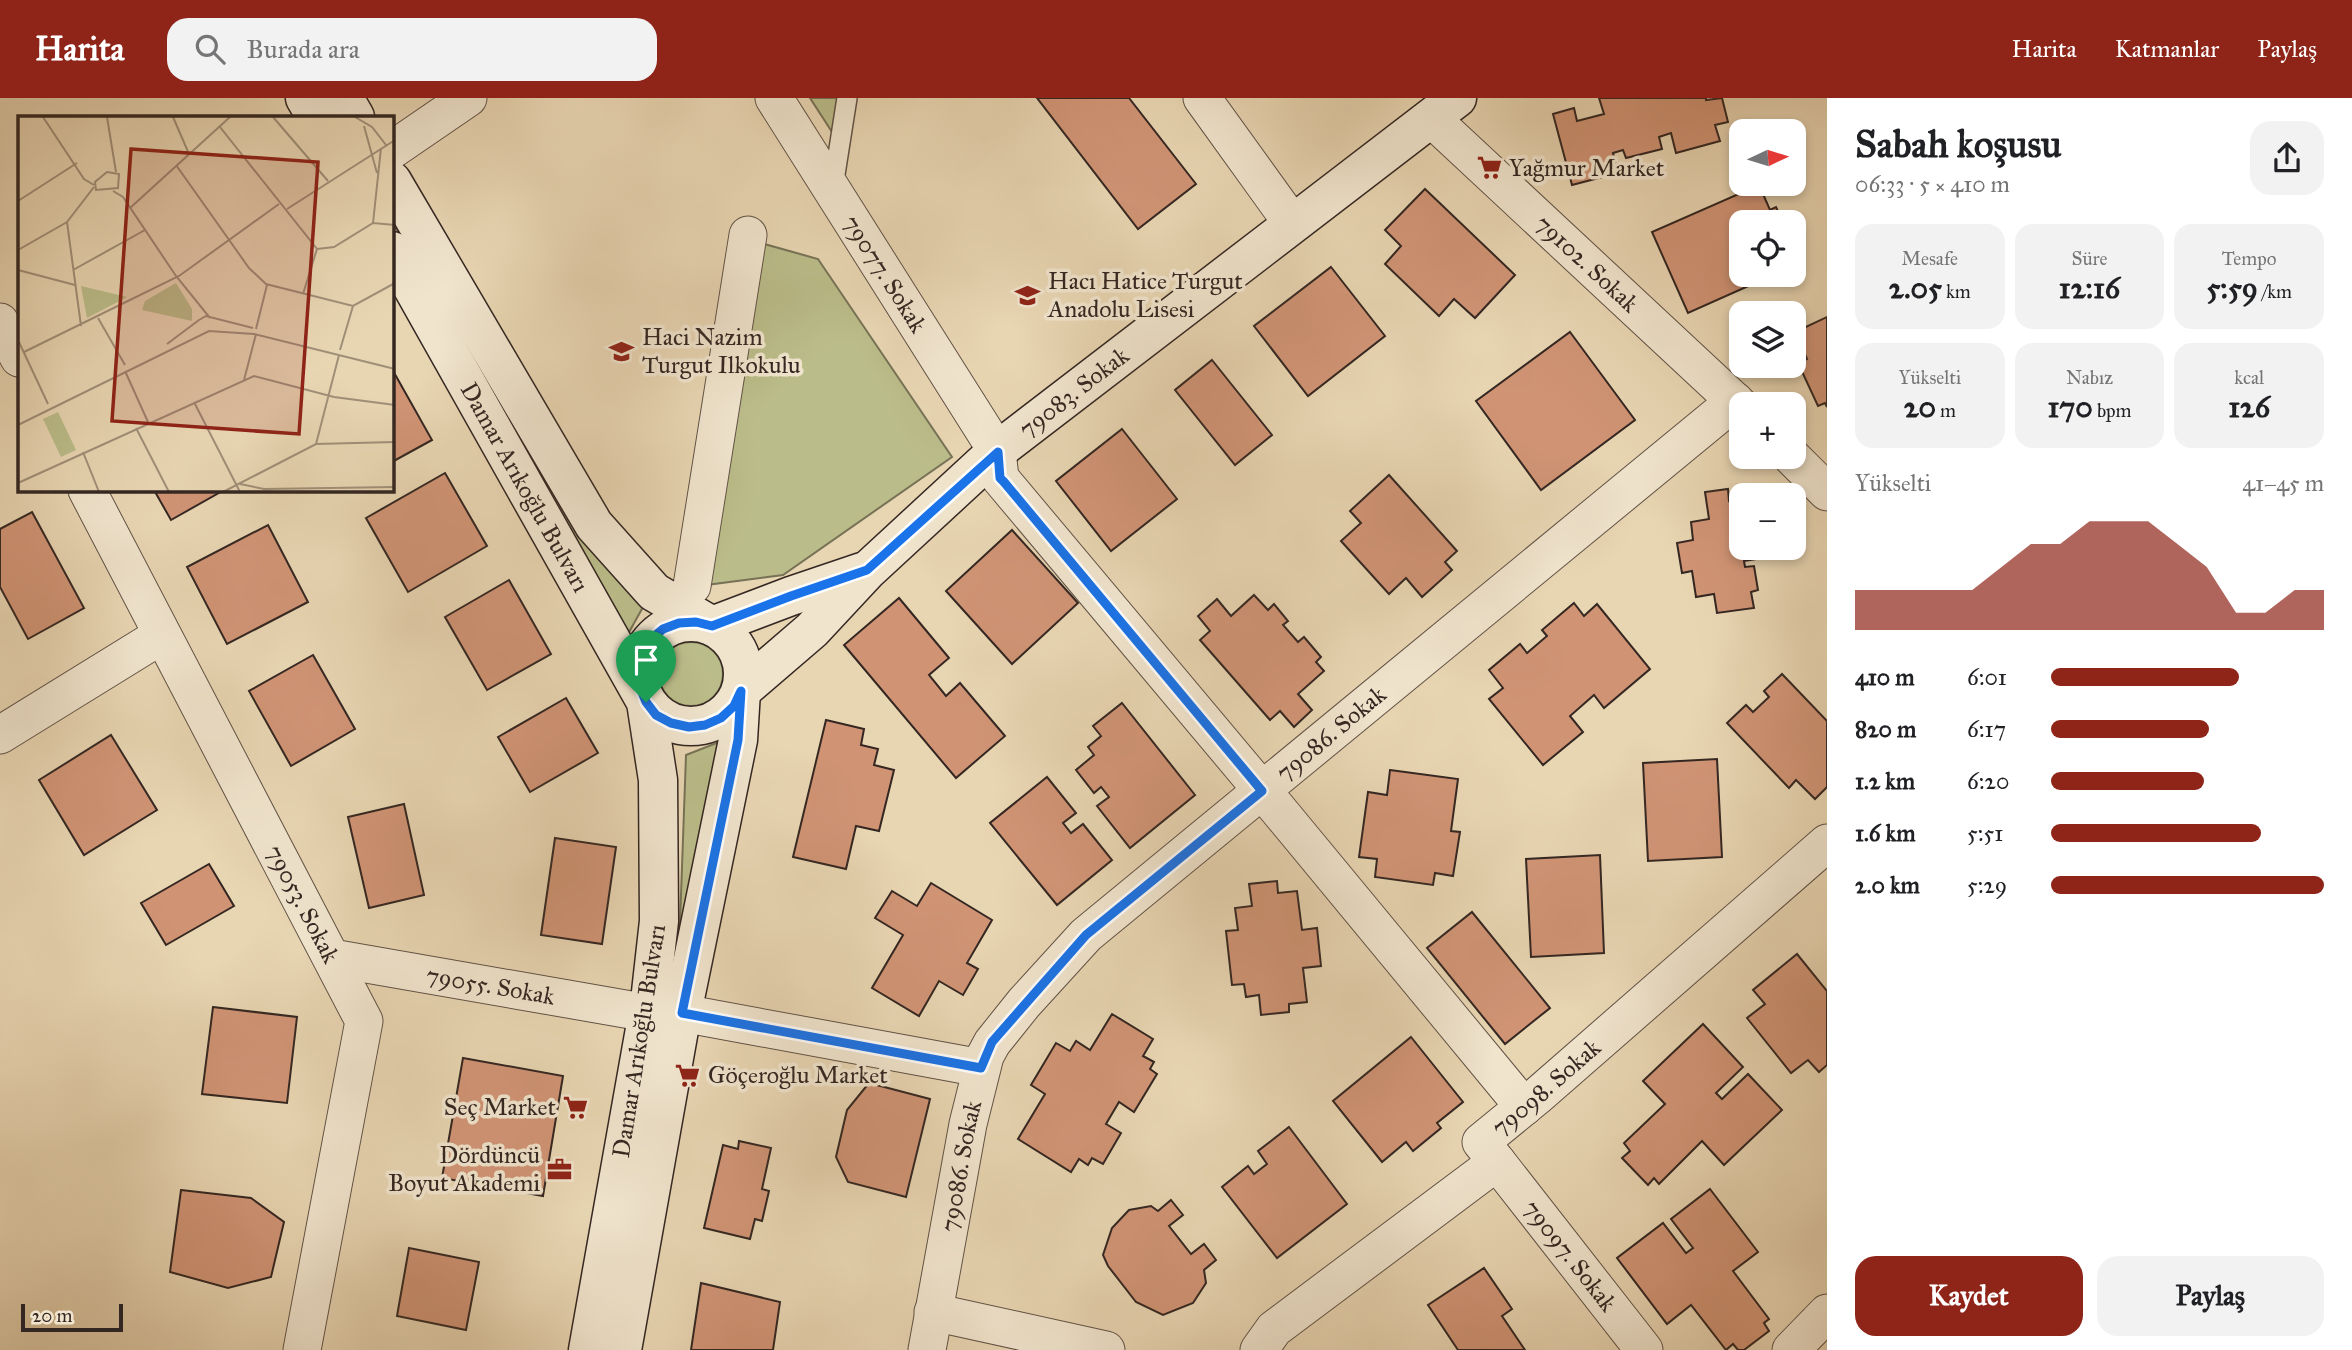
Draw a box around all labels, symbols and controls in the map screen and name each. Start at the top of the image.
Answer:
search box [167,18,657,81]
text: Harita [35,29,125,69]
icon: search [191,30,229,68]
text: Burada ara [247,33,360,65]
text: Harita [2012,34,2077,64]
text: Katmanlar [2115,34,2219,64]
text: Paylaş [2257,34,2317,64]
inset map [18,116,394,492]
north arrow [1729,119,1806,196]
map controls [1729,119,1806,560]
text: Sabah koşusu [1855,121,2062,167]
button: share [2250,121,2324,195]
place label: Yağmur Market [1509,153,1665,183]
supermarket icon: Yağmur Market [1475,154,1503,182]
text: 06:33 · 5 × 410 m [1855,170,2010,198]
street label: 79102. Sokak [1529,208,1645,319]
street label: 79077. Sokak [837,209,934,339]
button: locate [1729,210,1806,287]
text: Mesafe [1902,247,1958,270]
text: Süre [2072,247,2107,270]
text: Tempo [2222,247,2276,270]
place label: Hacı Hatice Turgut Anadolu Lisesi [1047,266,1243,324]
text: 2.05 [1889,270,1942,306]
text: 12:16 [2059,270,2120,306]
text: 5:59 [2206,270,2258,306]
text: km [1942,280,1971,303]
text: /km [2258,280,2292,303]
school or university icon: Hacı Hatice Turgut Anadolu Lisesi [1014,281,1042,309]
button: layers [1729,301,1806,378]
place label: Haci Nazim Turgut Ilkokulu [642,322,801,380]
school or university icon: Haci Nazim Turgut Ilkokulu [608,337,636,365]
street label: 79083. Sokak [1013,340,1135,444]
text: Yükselti [1898,366,1961,389]
text: Nabız [2066,366,2113,389]
text: kcal [2234,366,2264,389]
street label: Damar Arıkoğlu Bulvarı [454,377,596,598]
text: 20 [1904,389,1936,425]
text: 170 [2047,389,2093,425]
text: 126 [2228,389,2270,425]
button: + [1729,392,1806,469]
text: m [1936,399,1956,422]
text: bpm [2093,399,2132,422]
text: Yükselti [1855,469,1931,497]
text: 41–45 m [2242,469,2324,497]
button: − [1729,483,1806,560]
pin [616,630,676,702]
icon: arrive [627,641,665,679]
text: 410 m [1855,663,1914,691]
text: 6:01 [1967,663,2007,691]
street label: 79086. Sokak [1270,679,1393,787]
text: 820 m [1855,715,1916,743]
text: 6:17 [1967,715,2006,743]
text: 1.2 km [1855,767,1915,795]
text: 6:20 [1967,767,2009,795]
text: 1.6 km [1855,819,1916,847]
text: 5:51 [1967,819,2003,847]
street label: 79053. Sokak [260,840,347,969]
text: 2.0 km [1855,871,1920,899]
text: 5:29 [1967,871,2007,899]
street label: Damar Arıkoğlu Bulvarı [606,922,672,1160]
street label: 79055. Sokak [424,960,558,1012]
street label: 79098. Sokak [1485,1032,1607,1142]
place label: Göçeroğlu Market [708,1060,888,1090]
supermarket icon: Göçeroğlu Market [674,1061,702,1089]
place label: Seç Market [444,1092,557,1122]
supermarket icon: Seç Market [562,1093,590,1121]
street label: 79086. Sokak [934,1096,989,1234]
place label: Dördüncü Boyut Akademi [388,1140,540,1198]
office icon: Dördüncü Boyut Akademi [546,1155,574,1183]
street label: 79097. Sokak [1517,1194,1624,1318]
button: Kaydet [1855,1256,2083,1336]
button: Paylaş [2097,1256,2324,1336]
scale bar [21,1301,122,1333]
text: 20 m [32,1304,73,1327]

